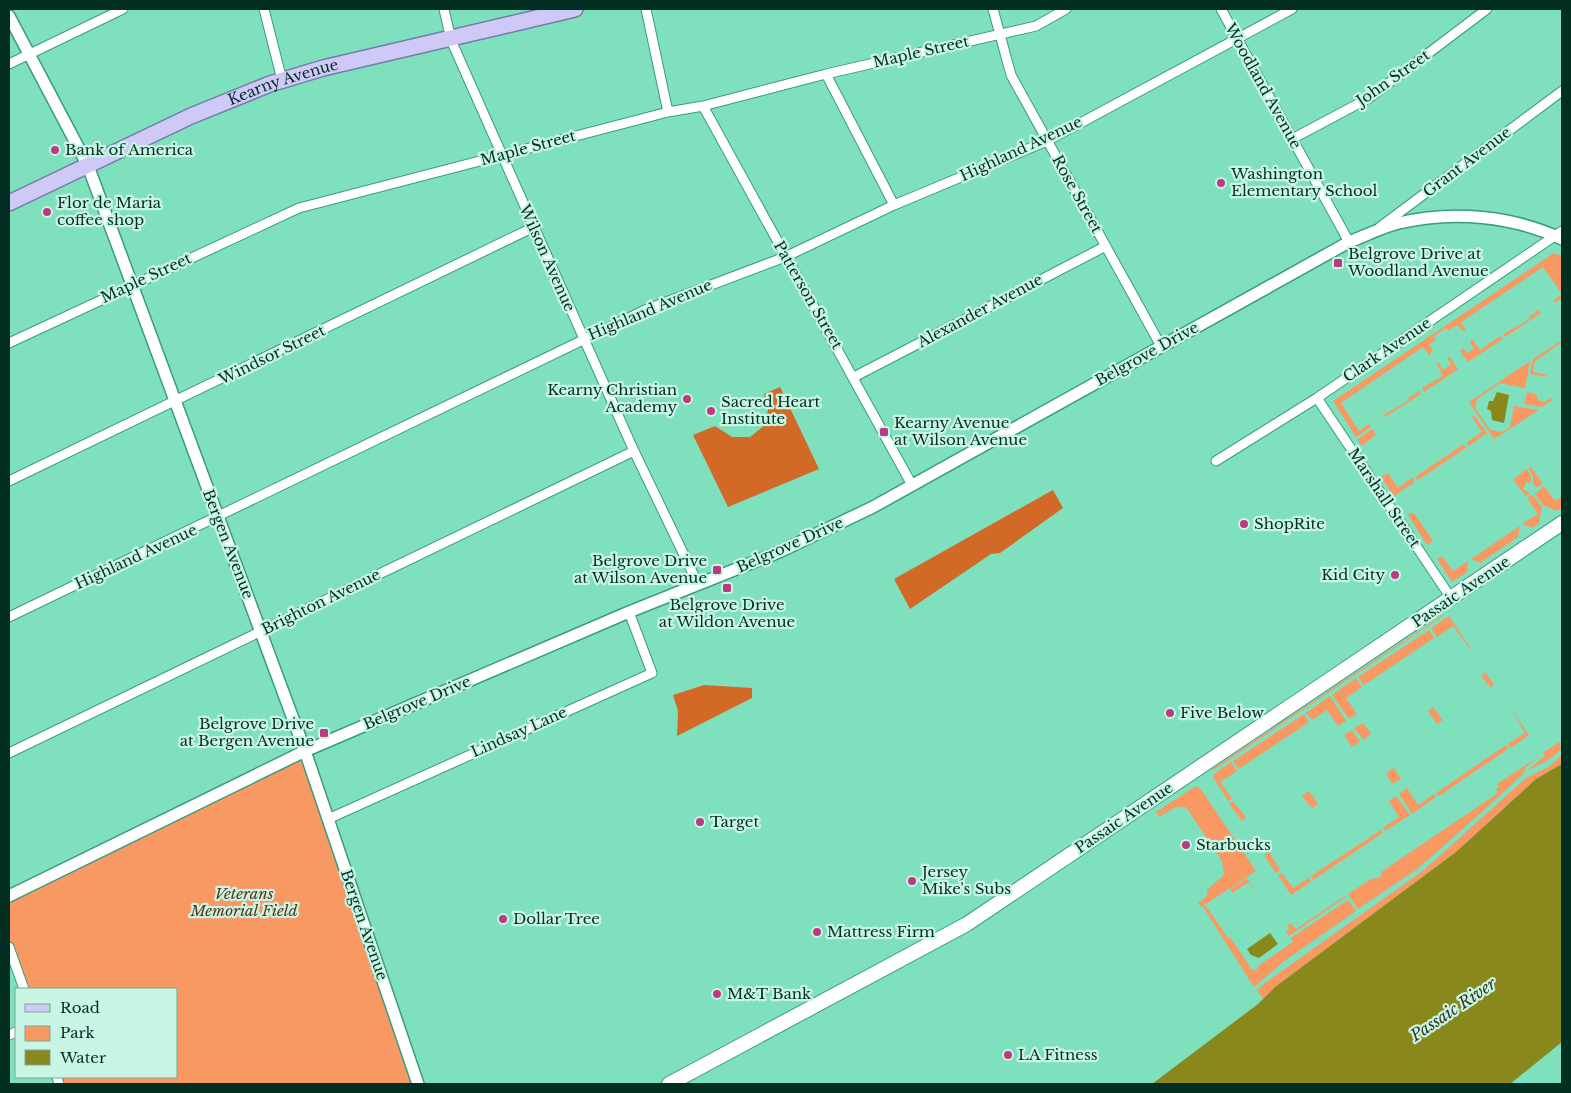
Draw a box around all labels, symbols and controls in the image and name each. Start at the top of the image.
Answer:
street label: Woodland Avenue [1221,19,1306,152]
street label: Maple Street [871,31,971,72]
street label: John Street [1351,45,1433,111]
street label: Kearny Avenue [225,55,340,109]
street label: Highland Avenue [957,112,1085,185]
street label: Grant Avenue [1419,122,1514,201]
street label: Maple Street [478,126,578,169]
place label: Bank of America [65,140,194,159]
marker: Bank of America [49,144,61,156]
street label: Rose Street [1048,151,1107,236]
place label: Washington Elementary School [1230,164,1378,200]
marker: Washington Elementary School [1215,177,1227,189]
place label: Flor de Maria coffee shop [57,193,162,229]
street label: Wilson Avenue [515,200,580,314]
marker: Flor de Maria coffee shop [41,206,53,218]
street label: Patterson Street [770,237,847,353]
place label: Belgrove Drive at Woodland Avenue [1347,244,1489,280]
street label: Maple Street [97,248,194,307]
marker: Belgrove Drive at Woodland Avenue [1332,257,1344,269]
street label: Alexander Avenue [913,270,1046,352]
street label: Highland Avenue [585,275,715,344]
street label: Clark Avenue [1339,313,1434,386]
street label: Belgrove Drive [1092,317,1202,390]
street label: Windsor Street [215,320,328,389]
place label: Kearny Christian Academy [547,380,677,416]
place label: Sacred Heart Institute [721,392,821,428]
marker: Kearny Christian Academy [681,393,693,405]
marker: Sacred Heart Institute [705,405,717,417]
place label: Kearny Avenue at Wilson Avenue [894,413,1027,449]
marker: Kearny Avenue at Wilson Avenue [878,426,890,438]
street label: Marshall Street [1344,444,1425,552]
street label: Bergen Avenue [199,486,258,601]
street label: Belgrove Drive [733,512,846,577]
place label: ShopRite [1254,514,1325,533]
marker: ShopRite [1238,518,1250,530]
street label: Highland Avenue [72,520,200,593]
place label: Belgrove Drive at Wilson Avenue [574,551,707,587]
street label: Passaic Avenue [1408,552,1513,631]
marker: Belgrove Drive at Wilson Avenue [711,564,723,576]
street label: Brighton Avenue [258,565,383,639]
place label: Kid City [1321,565,1385,584]
marker: Kid City [1389,569,1401,581]
marker: Belgrove Drive at Wildon Avenue [721,582,733,594]
place label: Belgrove Drive at Wildon Avenue [659,595,795,631]
street label: Belgrove Drive [360,671,473,734]
street label: Lindsay Lane [468,702,570,761]
place label: Five Below [1180,703,1264,722]
marker: Five Below [1164,707,1176,719]
place label: Belgrove Drive at Bergen Avenue [180,714,314,750]
marker: Belgrove Drive at Bergen Avenue [318,727,330,739]
street label: Passaic Avenue [1071,778,1176,857]
place label: Target [710,812,759,831]
marker: Target [694,816,706,828]
place label: Starbucks [1196,835,1271,854]
marker: Starbucks [1180,839,1192,851]
place label: Jersey Mike's Subs [920,862,1011,898]
street label: Bergen Avenue [337,867,392,983]
marker: Jersey Mike's Subs [906,875,918,887]
park label: Veterans Memorial Field [190,884,297,920]
place label: Dollar Tree [513,909,600,928]
marker: Dollar Tree [497,913,509,925]
place label: Mattress Firm [827,922,935,941]
marker: Mattress Firm [811,926,823,938]
water label: Passaic River [1406,973,1500,1046]
place label: M&T Bank [727,984,812,1003]
legend [15,988,178,1078]
marker: M&T Bank [711,988,723,1000]
text: Road [60,998,100,1017]
text: Park [60,1023,96,1042]
place label: LA Fitness [1018,1045,1098,1064]
text: Water [59,1048,107,1067]
marker: LA Fitness [1002,1049,1014,1061]

